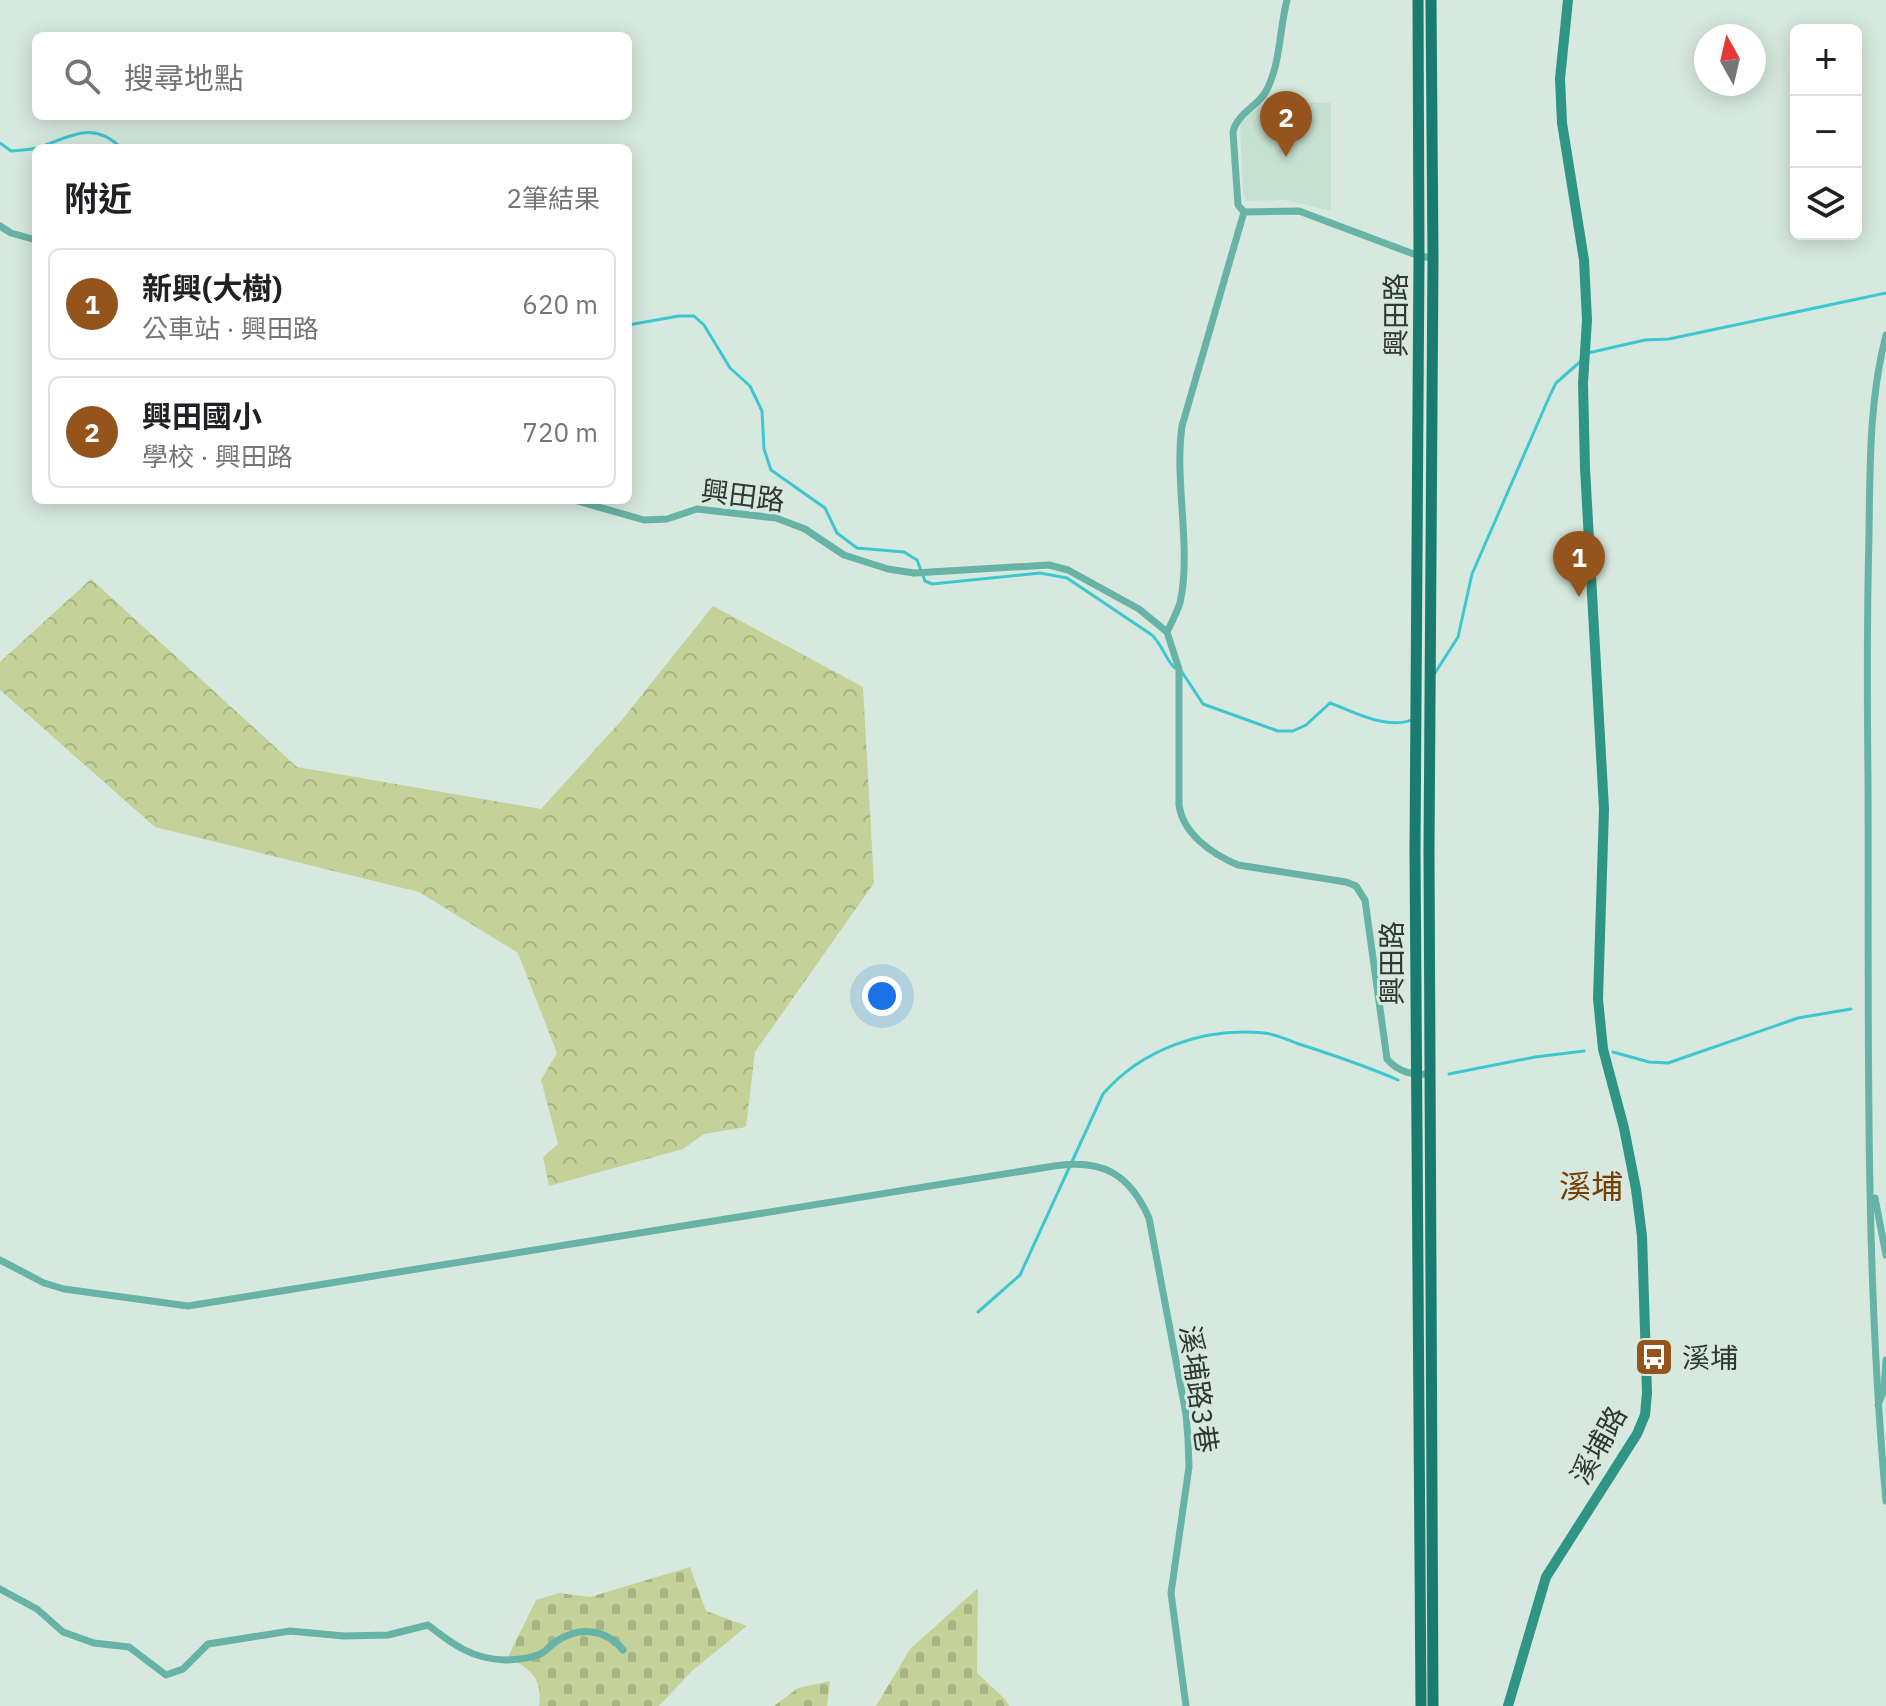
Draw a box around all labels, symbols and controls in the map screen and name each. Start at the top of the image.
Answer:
north arrow [1694,24,1766,96]
map controls [1790,24,1862,240]
button: + [1790,24,1862,96]
search box [32,32,632,120]
icon: search [60,54,104,98]
text: 搜尋地點 [124,58,244,97]
pin: 2 [1260,91,1312,157]
button: − [1790,96,1862,168]
button: layers [1790,168,1862,240]
text: 附近 [64,176,132,220]
text: 2筆結果 [506,181,600,215]
text: 新興(大樹) [142,268,282,307]
street label: 興田路 [1377,273,1414,357]
text: 1 [84,287,100,321]
text: 620 m [522,287,598,321]
text: 公車站 · 興田路 [142,311,319,345]
text: 興田國小 [142,396,262,435]
text: 2 [84,415,100,449]
text: 720 m [522,415,598,449]
text: 學校 · 興田路 [142,439,293,473]
street label: 興田路 [699,472,787,518]
pin: 1 [1553,531,1605,597]
street label: 興田路 [1373,921,1410,1005]
your location [862,976,902,1016]
district label: 溪埔 [1559,1165,1623,1207]
street label: 溪埔路3巷 [1172,1323,1226,1455]
bus stop icon: 溪埔 [1633,1336,1675,1378]
place label: 溪埔 [1682,1339,1738,1376]
street label: 溪埔路 [1561,1399,1635,1491]

